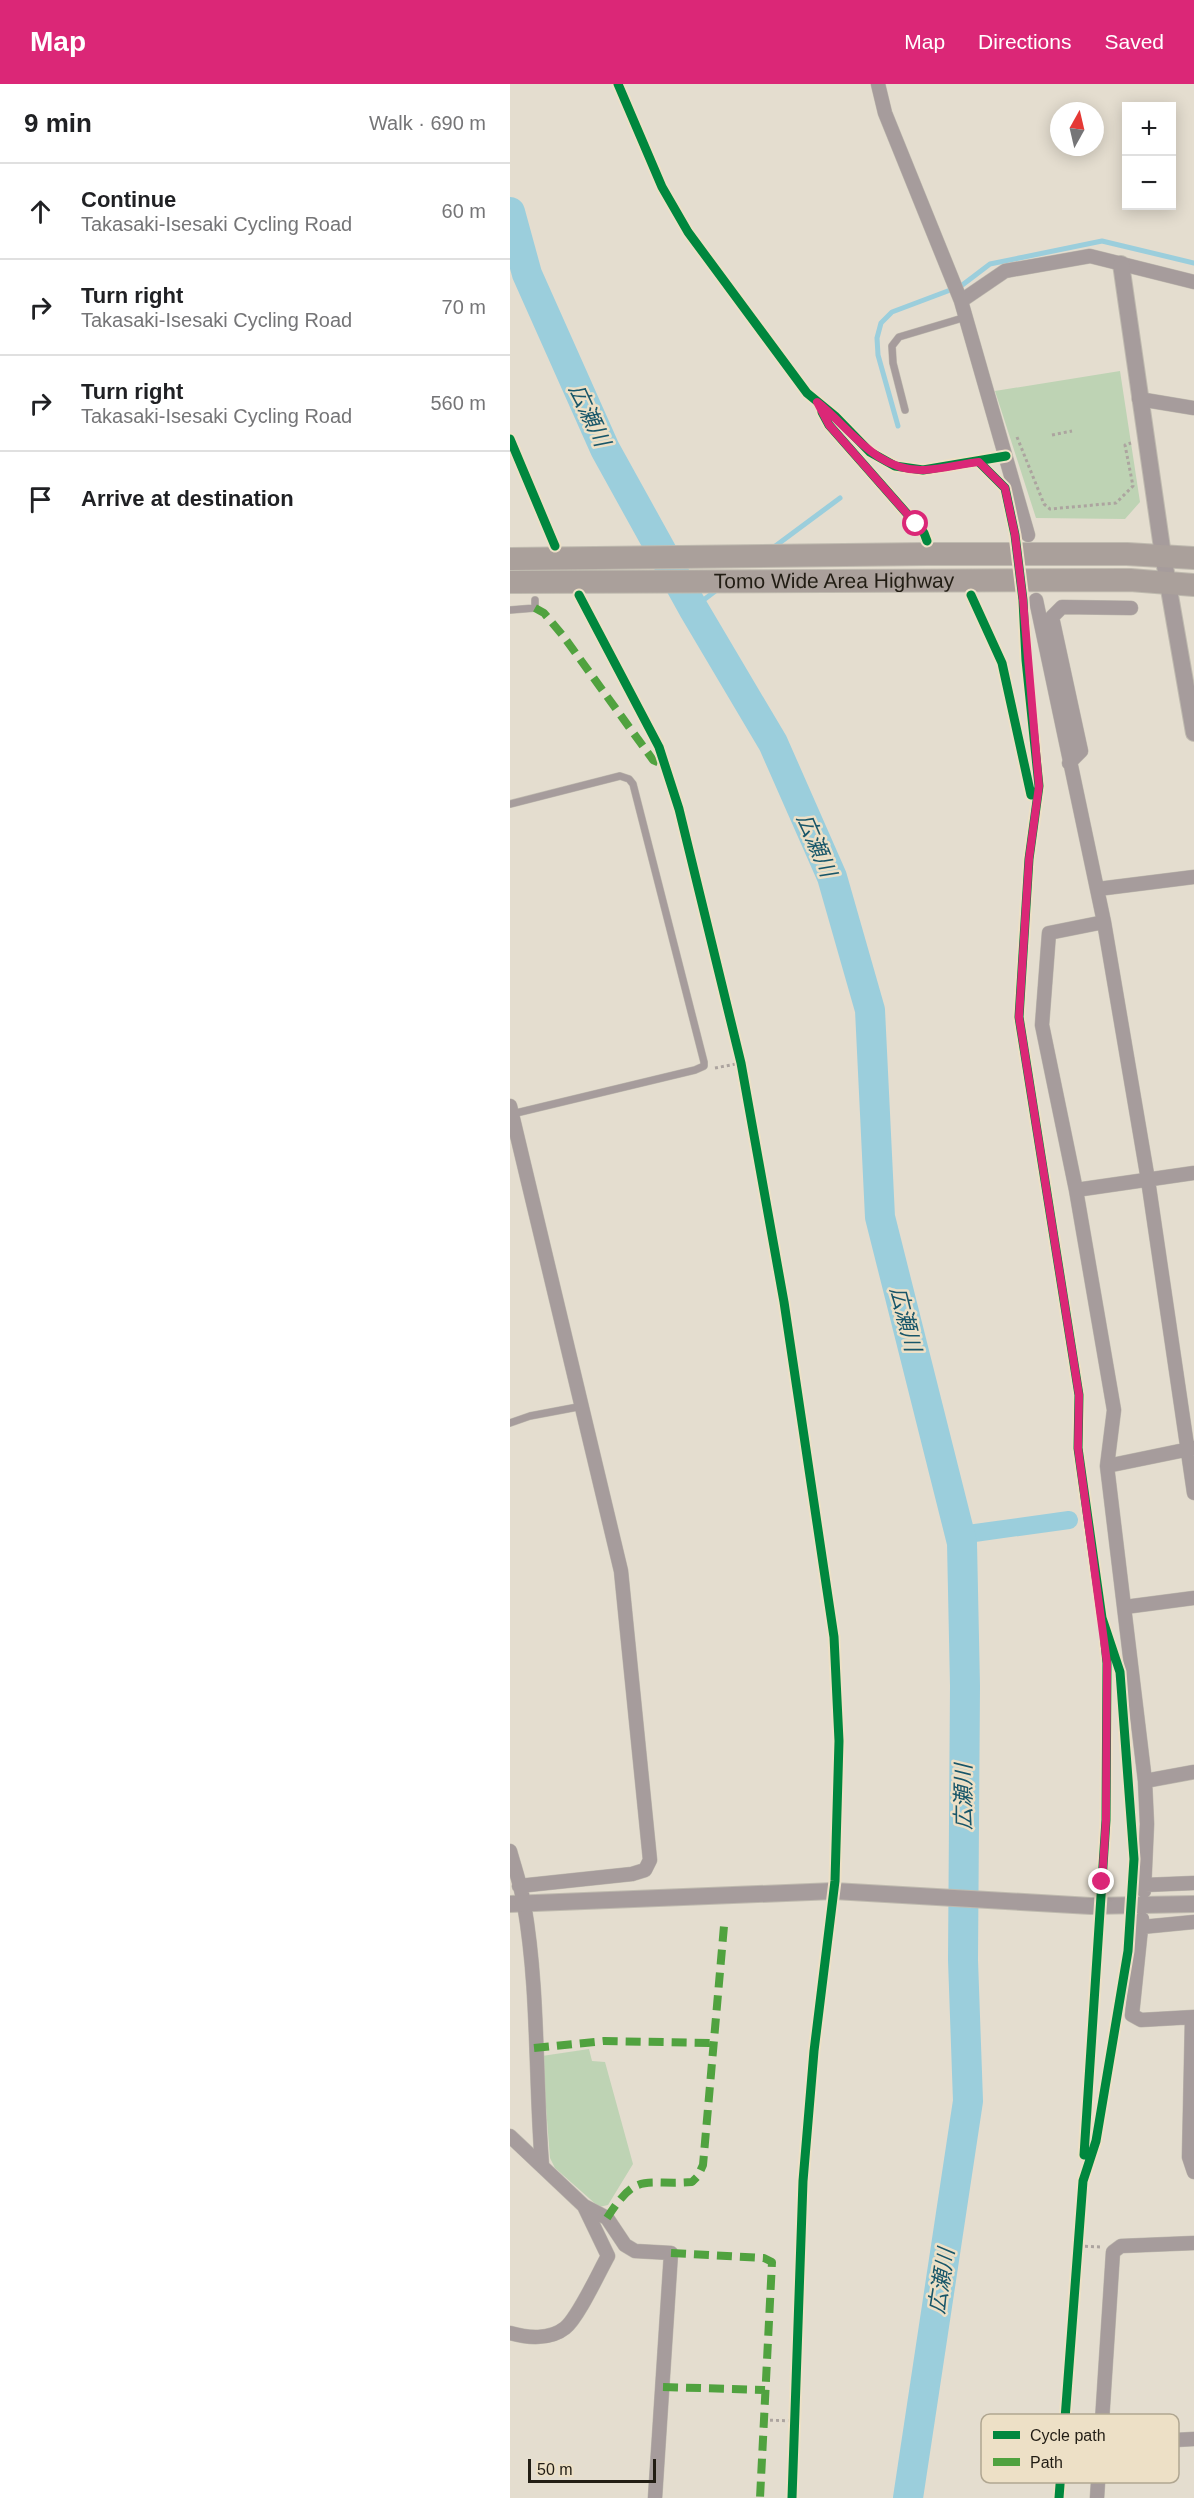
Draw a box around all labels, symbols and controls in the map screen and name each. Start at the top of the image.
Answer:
text: Map [30,26,86,57]
text: Map [904,30,945,53]
text: Directions [978,30,1071,53]
text: Saved [1104,30,1164,53]
north arrow [1050,102,1104,156]
map controls [1122,102,1176,210]
button: + [1122,102,1176,156]
text: 9 min [24,108,92,138]
text: Walk · 690 m [369,112,486,134]
button: − [1122,156,1176,210]
text: Continue [81,187,176,212]
icon: ahead [24,195,57,228]
text: 60 m [442,200,486,222]
text: Takasaki-Isesaki Cycling Road [81,213,352,235]
text: Turn right [81,283,183,308]
icon: right [24,291,57,324]
text: 70 m [442,296,486,318]
text: Takasaki-Isesaki Cycling Road [81,309,352,331]
text: Turn right [81,379,183,404]
water label: 広瀬川 [564,380,616,452]
icon: right [24,387,57,420]
text: 560 m [430,392,486,414]
text: Takasaki-Isesaki Cycling Road [81,405,352,427]
icon: arrive [24,483,57,516]
text: Arrive at destination [81,486,294,511]
route start [902,510,928,536]
street label: Tomo Wide Area Highway [714,569,955,592]
water label: 広瀬川 [792,810,842,882]
water label: 広瀬川 [885,1284,926,1356]
water label: 広瀬川 [951,1762,976,1830]
route end [1088,1868,1114,1894]
water label: 広瀬川 [924,2245,959,2316]
legend [981,2414,1179,2483]
text: Cycle path [1030,2427,1106,2444]
text: Path [1030,2454,1063,2471]
scale bar [528,2456,656,2484]
text: 50 m [537,2461,573,2478]

